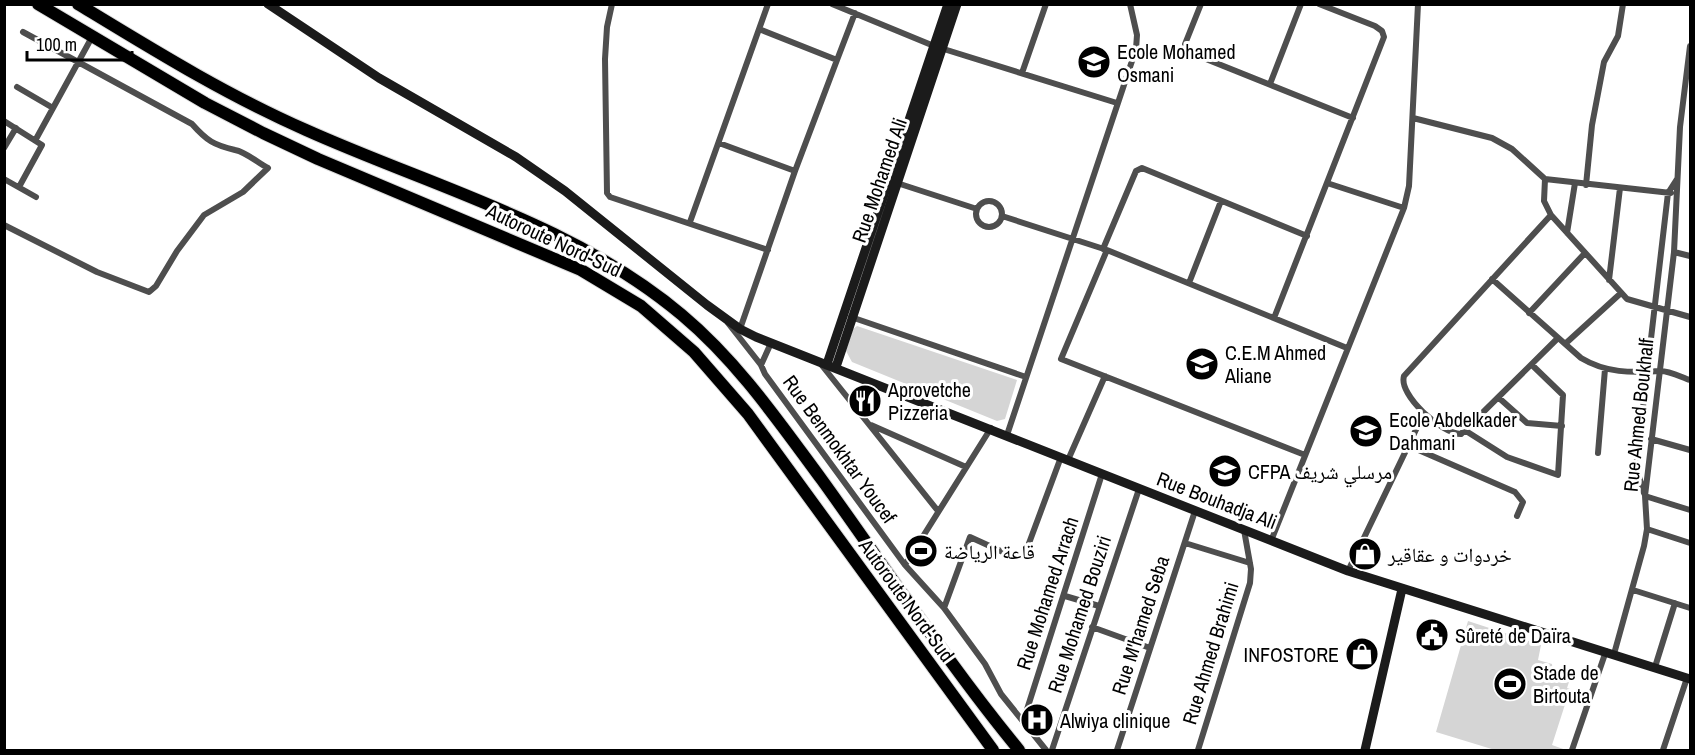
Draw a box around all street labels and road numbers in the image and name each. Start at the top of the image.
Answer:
street label: Rue Mohamed Ali [845,114,913,246]
street label: Autoroute Nord-Sud [481,197,626,283]
street label: Rue Ahmed Boukhalf [1617,337,1660,493]
street label: Rue Benmokhtar Youcef [777,369,903,529]
street label: Rue Bouhadja Ali [1153,465,1281,535]
street label: Rue Mohamed Arrach [1010,513,1084,673]
street label: Autoroute Nord-Sud [853,532,961,667]
street label: Rue Mohamed Bouziri [1041,532,1117,696]
street label: Rue M'hamed Seba [1105,552,1175,698]
street label: Rue Ahmed Brahimi [1176,578,1244,728]

